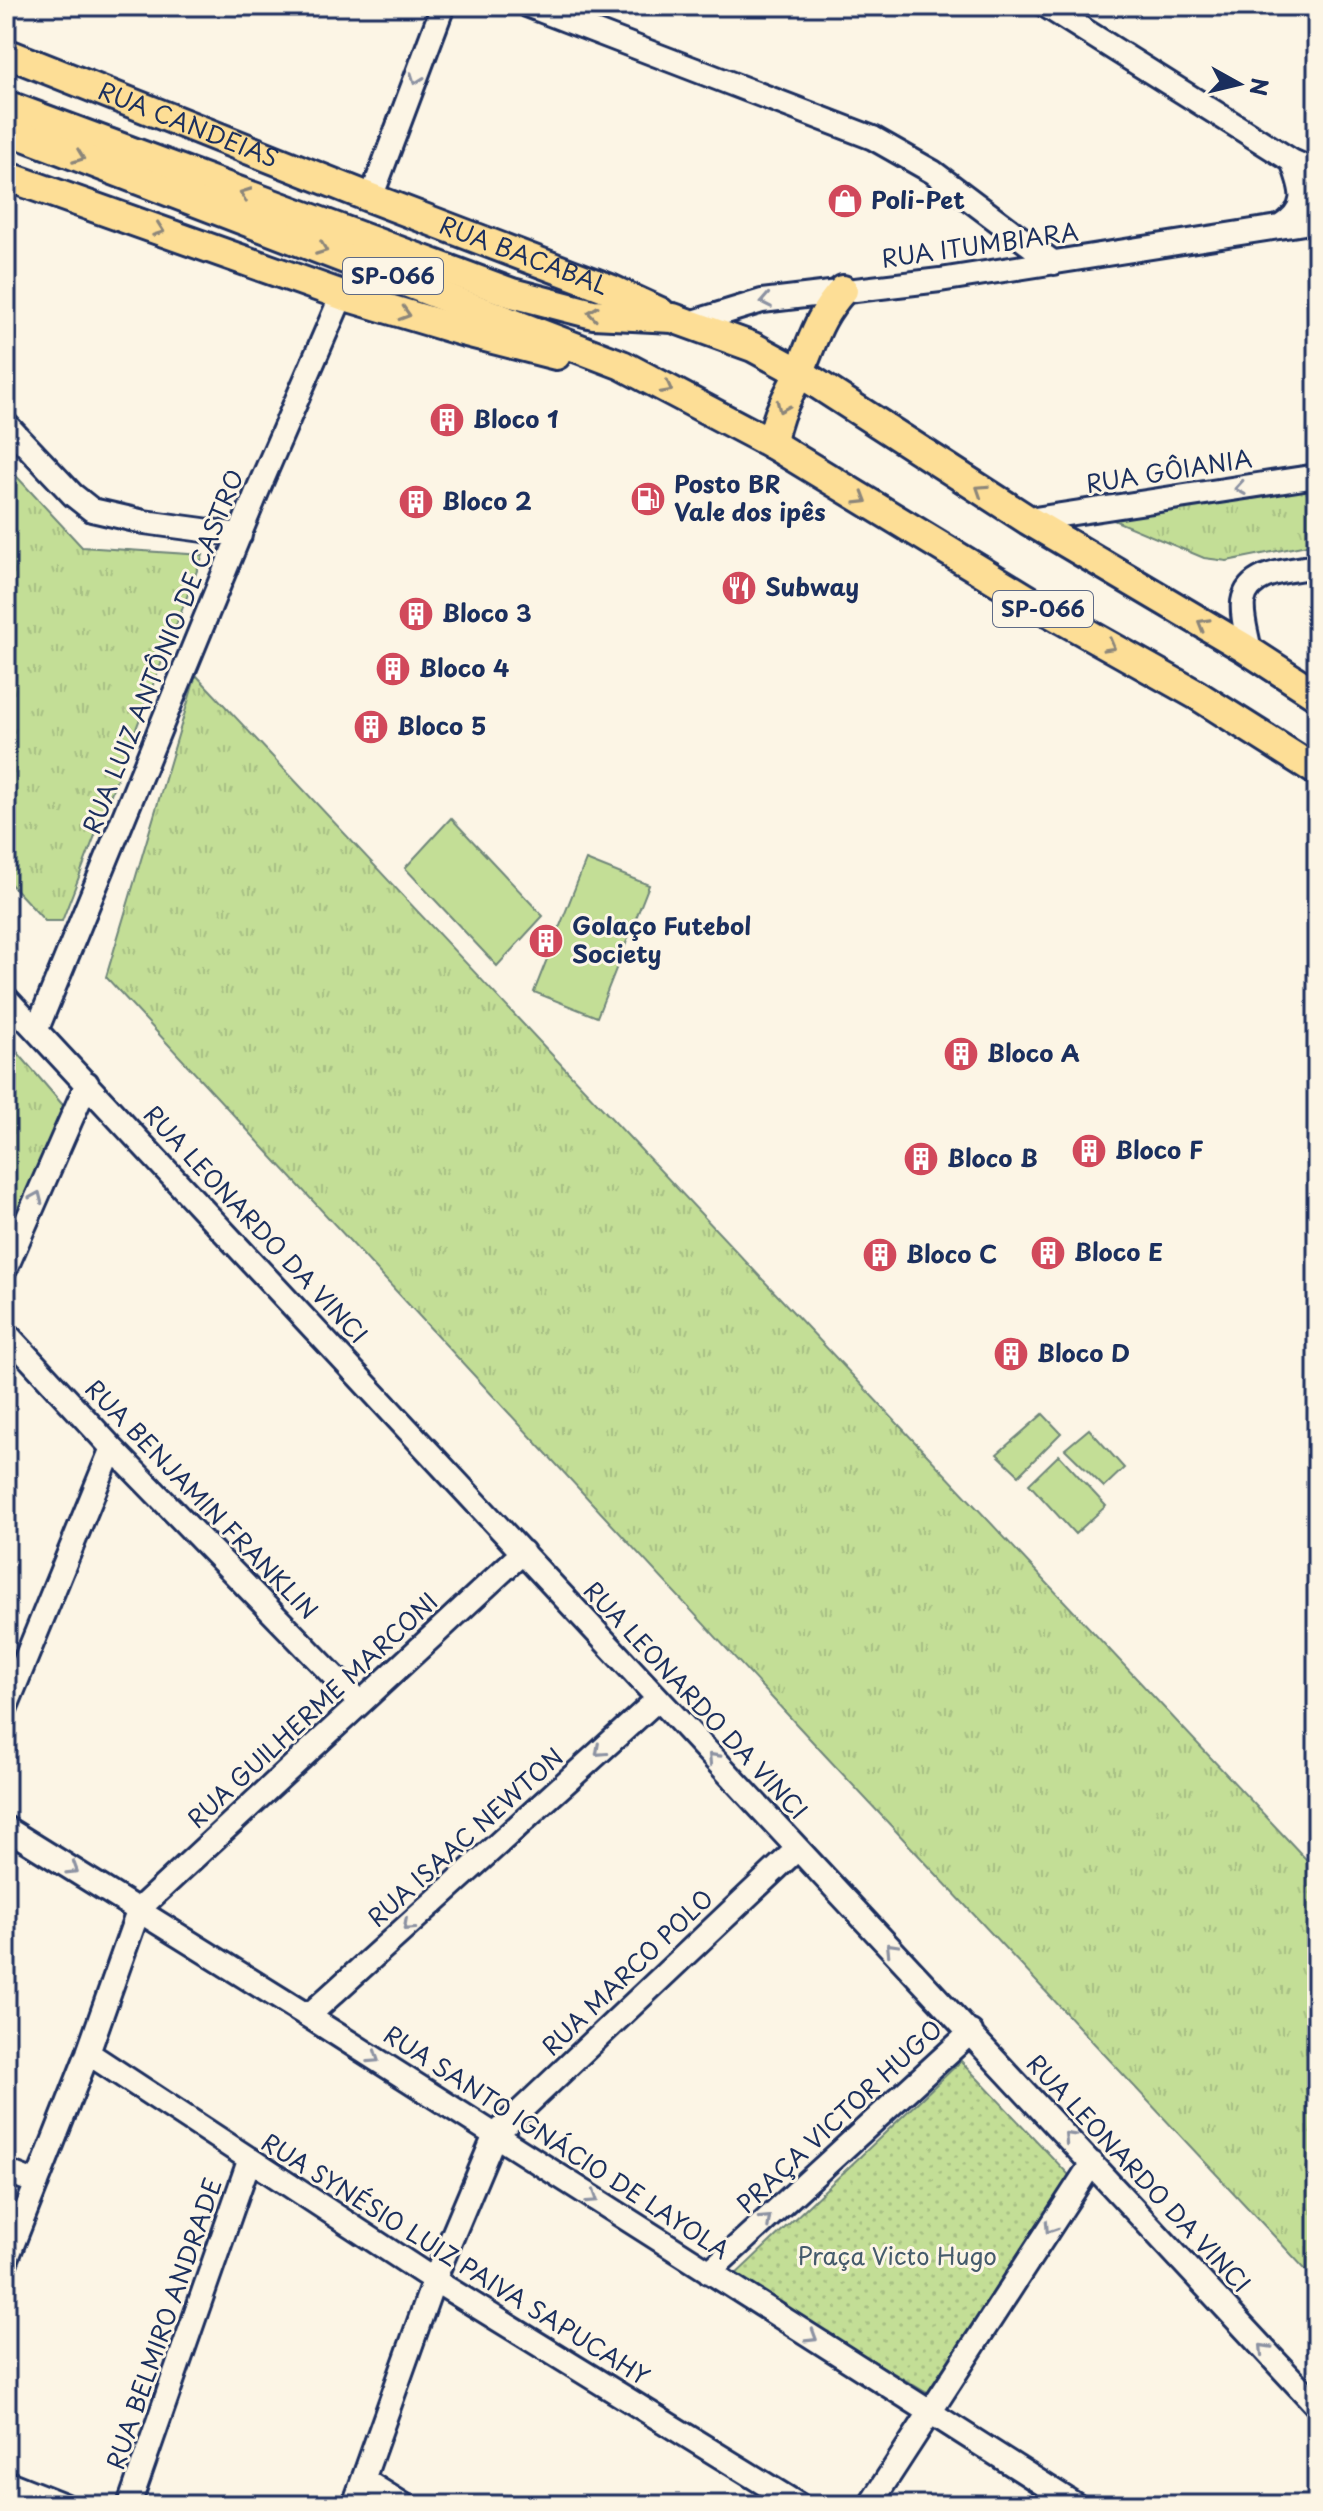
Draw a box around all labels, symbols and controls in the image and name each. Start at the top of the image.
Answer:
north arrow [1199,44,1279,124]
street label: RUA CANDEIAS [93,71,285,176]
one-way arrow [409,71,426,85]
text: N [1243,76,1278,98]
one-way arrow [71,147,85,163]
place label: Poli-Pet [871,181,965,217]
shop icon: Poli-Pet [826,182,864,220]
one-way arrow [239,187,253,204]
street label: RUA BACABAL [435,206,614,303]
street label: RUA ITUMBIARA [879,212,1081,276]
one-way arrow [151,220,165,237]
one-way arrow [314,239,328,256]
road number: SP-066 [343,258,443,294]
one-way arrow [759,292,773,309]
one-way arrow [397,305,411,321]
one-way arrow [586,305,600,322]
one-way arrow [658,379,673,394]
one-way arrow [776,398,792,413]
place label: Bloco 1 [473,400,559,436]
building icon: Bloco 1 [428,401,466,439]
street label: RUA GÔIANIA [1083,439,1254,501]
street label: RUA LUIZ ANTÔNIO DE CASTRO [72,464,252,839]
place label: Posto BR Vale dos ipês [674,465,826,529]
one-way arrow [1233,478,1247,495]
fuel station icon: Posto BR Vale dos ipês [629,480,667,518]
place label: Bloco 2 [442,482,532,518]
building icon: Bloco 2 [397,483,435,521]
one-way arrow [975,484,989,499]
one-way arrow [853,489,868,505]
place label: Subway [765,568,859,604]
restaurant icon: Subway [720,569,758,607]
road number: SP-066 [993,591,1093,627]
place label: Bloco 3 [442,594,532,630]
building icon: Bloco 3 [397,595,435,633]
one-way arrow [1197,618,1212,634]
one-way arrow [1101,636,1116,652]
place label: Bloco 4 [419,649,509,685]
building icon: Bloco 4 [374,650,412,688]
place label: Bloco 5 [397,707,487,743]
building icon: Bloco 5 [352,708,390,746]
place label: Golaço Futebol Society [572,907,751,971]
building icon: Golaço Futebol Society [527,922,565,960]
place label: Bloco A [987,1034,1080,1070]
building icon: Bloco A [942,1035,980,1073]
street label: RUA LEONARDO DA VINCI [136,1096,377,1351]
place label: Bloco F [1115,1131,1203,1167]
building icon: Bloco F [1070,1132,1108,1170]
place label: Bloco B [947,1139,1038,1175]
building icon: Bloco B [902,1140,940,1178]
one-way arrow [28,1191,44,1205]
place label: Bloco E [1074,1233,1163,1269]
building icon: Bloco E [1029,1234,1067,1272]
place label: Bloco C [906,1235,997,1271]
building icon: Bloco C [861,1236,899,1274]
place label: Bloco D [1037,1334,1130,1370]
building icon: Bloco D [992,1335,1030,1373]
street label: RUA BENJAMIN FRANKLIN [78,1371,327,1627]
street label: RUA LEONARDO DA VINCI [576,1572,817,1827]
street label: RUA GUILHERME MARCONI [178,1584,445,1836]
street label: RUA ISAAC NEWTON [359,1739,571,1934]
one-way arrow [595,1742,610,1756]
one-way arrow [707,1753,722,1767]
one-way arrow [64,1859,78,1874]
street label: RUA MARCO POLO [533,1880,720,2063]
one-way arrow [402,1916,417,1930]
one-way arrow [885,1943,900,1957]
street label: PRAÇA VICTOR HUGO [728,2011,949,2221]
street label: RUA SANTO IGNÁCIO DE LAYOLA [377,2016,737,2267]
street label: RUA LEONARDO DA VINCI [1019,2045,1260,2300]
one-way arrow [365,2048,380,2063]
street label: RUA SYNÉSIO LUIZ PAIVA SAPUCAHY [255,2123,657,2393]
one-way arrow [1063,2132,1078,2146]
street label: RUA BELMIRO ANDRADE [96,2173,230,2474]
one-way arrow [584,2188,599,2203]
one-way arrow [757,2215,772,2229]
one-way arrow [1044,2219,1059,2234]
park label: Praça Victo Hugo [797,2237,997,2273]
one-way arrow [803,2328,818,2343]
one-way arrow [1260,2343,1274,2358]

